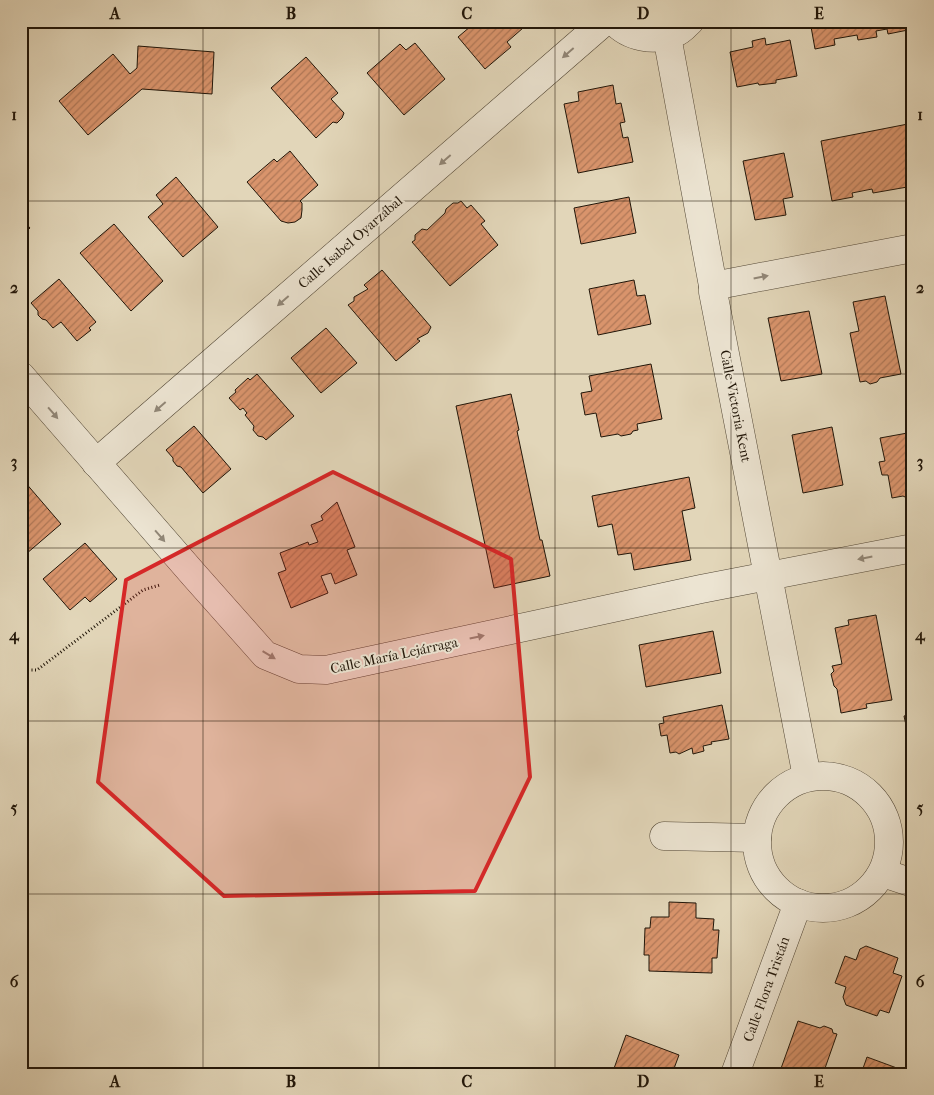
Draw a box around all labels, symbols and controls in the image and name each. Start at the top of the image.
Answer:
text: A [109,4,121,23]
text: B [286,4,296,23]
text: C [462,4,473,23]
text: D [637,4,649,23]
text: E [814,4,824,23]
one-way arrow [562,47,574,58]
text: 1 [11,105,17,124]
text: 1 [917,105,923,124]
one-way arrow [439,154,452,165]
street label: Calle Isabel Oyarzábal [295,192,406,292]
one-way arrow [754,273,770,281]
text: 2 [10,278,18,297]
text: 2 [916,278,924,297]
one-way arrow [276,295,289,306]
street label: Calle Victoria Kent [716,348,755,464]
one-way arrow [155,401,167,413]
one-way arrow [47,407,58,419]
text: 3 [11,452,17,472]
text: 3 [917,452,923,472]
one-way arrow [154,529,165,542]
one-way arrow [856,554,872,562]
text: 4 [8,625,20,645]
text: 4 [914,625,926,645]
one-way arrow [470,633,485,641]
street label: Calle María Lejárraga [329,634,460,677]
one-way arrow [262,650,276,659]
text: 5 [11,798,18,817]
text: 5 [917,798,924,817]
street label: Calle Flora Tristán [740,934,793,1044]
text: 6 [10,972,19,991]
text: 6 [916,972,925,991]
text: A [109,1072,121,1091]
text: B [286,1072,296,1091]
text: C [462,1072,473,1091]
text: D [637,1072,649,1091]
text: E [814,1072,824,1091]

